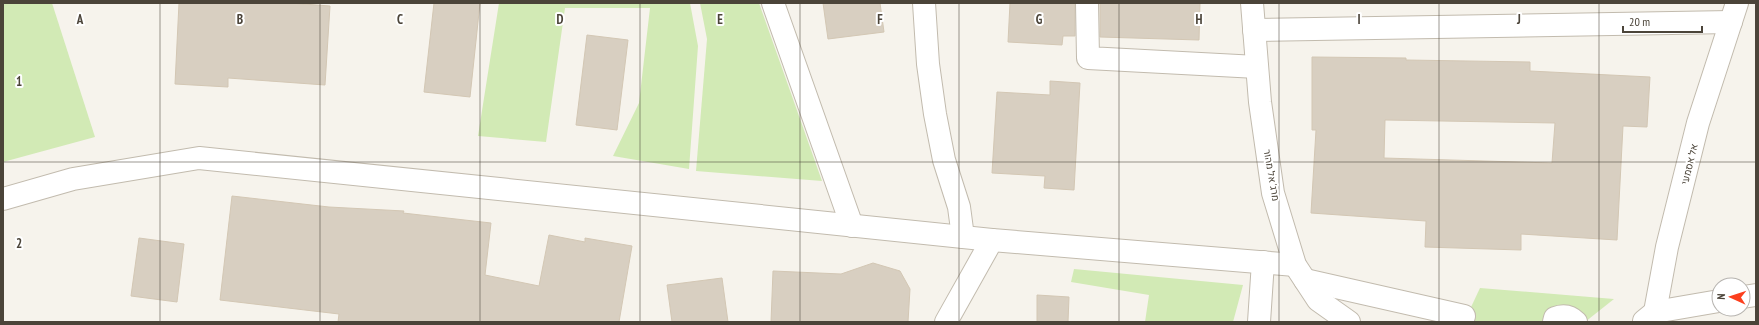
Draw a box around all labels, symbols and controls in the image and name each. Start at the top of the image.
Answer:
scale bar [1623,8,1702,34]
text: A [76,11,84,28]
text: B [237,11,243,28]
text: C [397,11,403,28]
text: D [557,11,564,28]
text: E [717,11,723,28]
text: F [877,11,883,28]
text: G [1036,11,1043,28]
text: H [1196,11,1203,28]
text: I [1357,11,1361,28]
text: J [1516,11,1521,28]
text: 20 m [1629,14,1650,29]
text: 1 [16,73,22,90]
street label: אל אסמעי [1678,142,1701,186]
street label: מרג' אל מהור [1261,148,1282,202]
text: 2 [16,235,22,252]
north arrow [1711,277,1751,317]
text: N [1714,293,1728,300]

